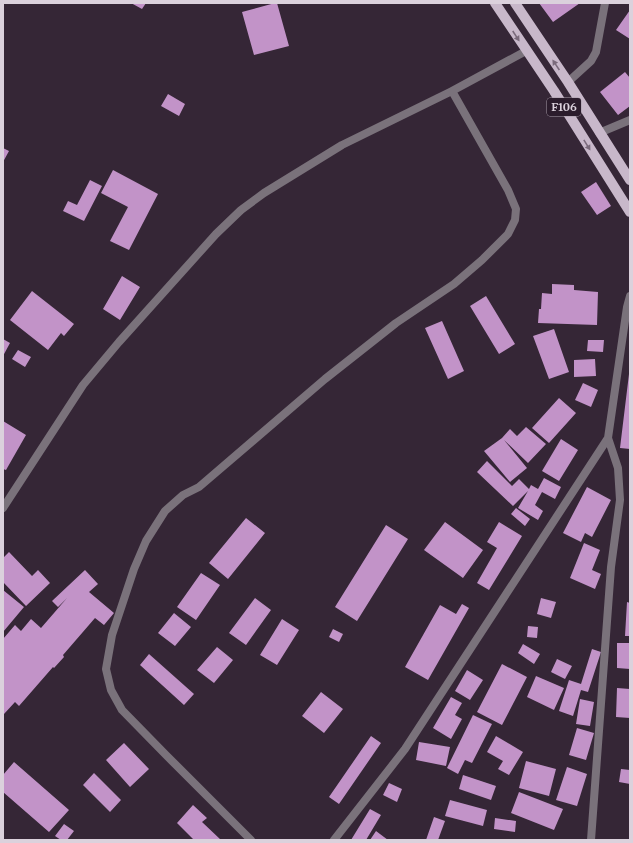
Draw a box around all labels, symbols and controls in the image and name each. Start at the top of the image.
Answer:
one-way arrow [513,30,520,41]
one-way arrow [553,59,560,71]
road number: F106 [547,98,581,116]
one-way arrow [583,140,591,150]

